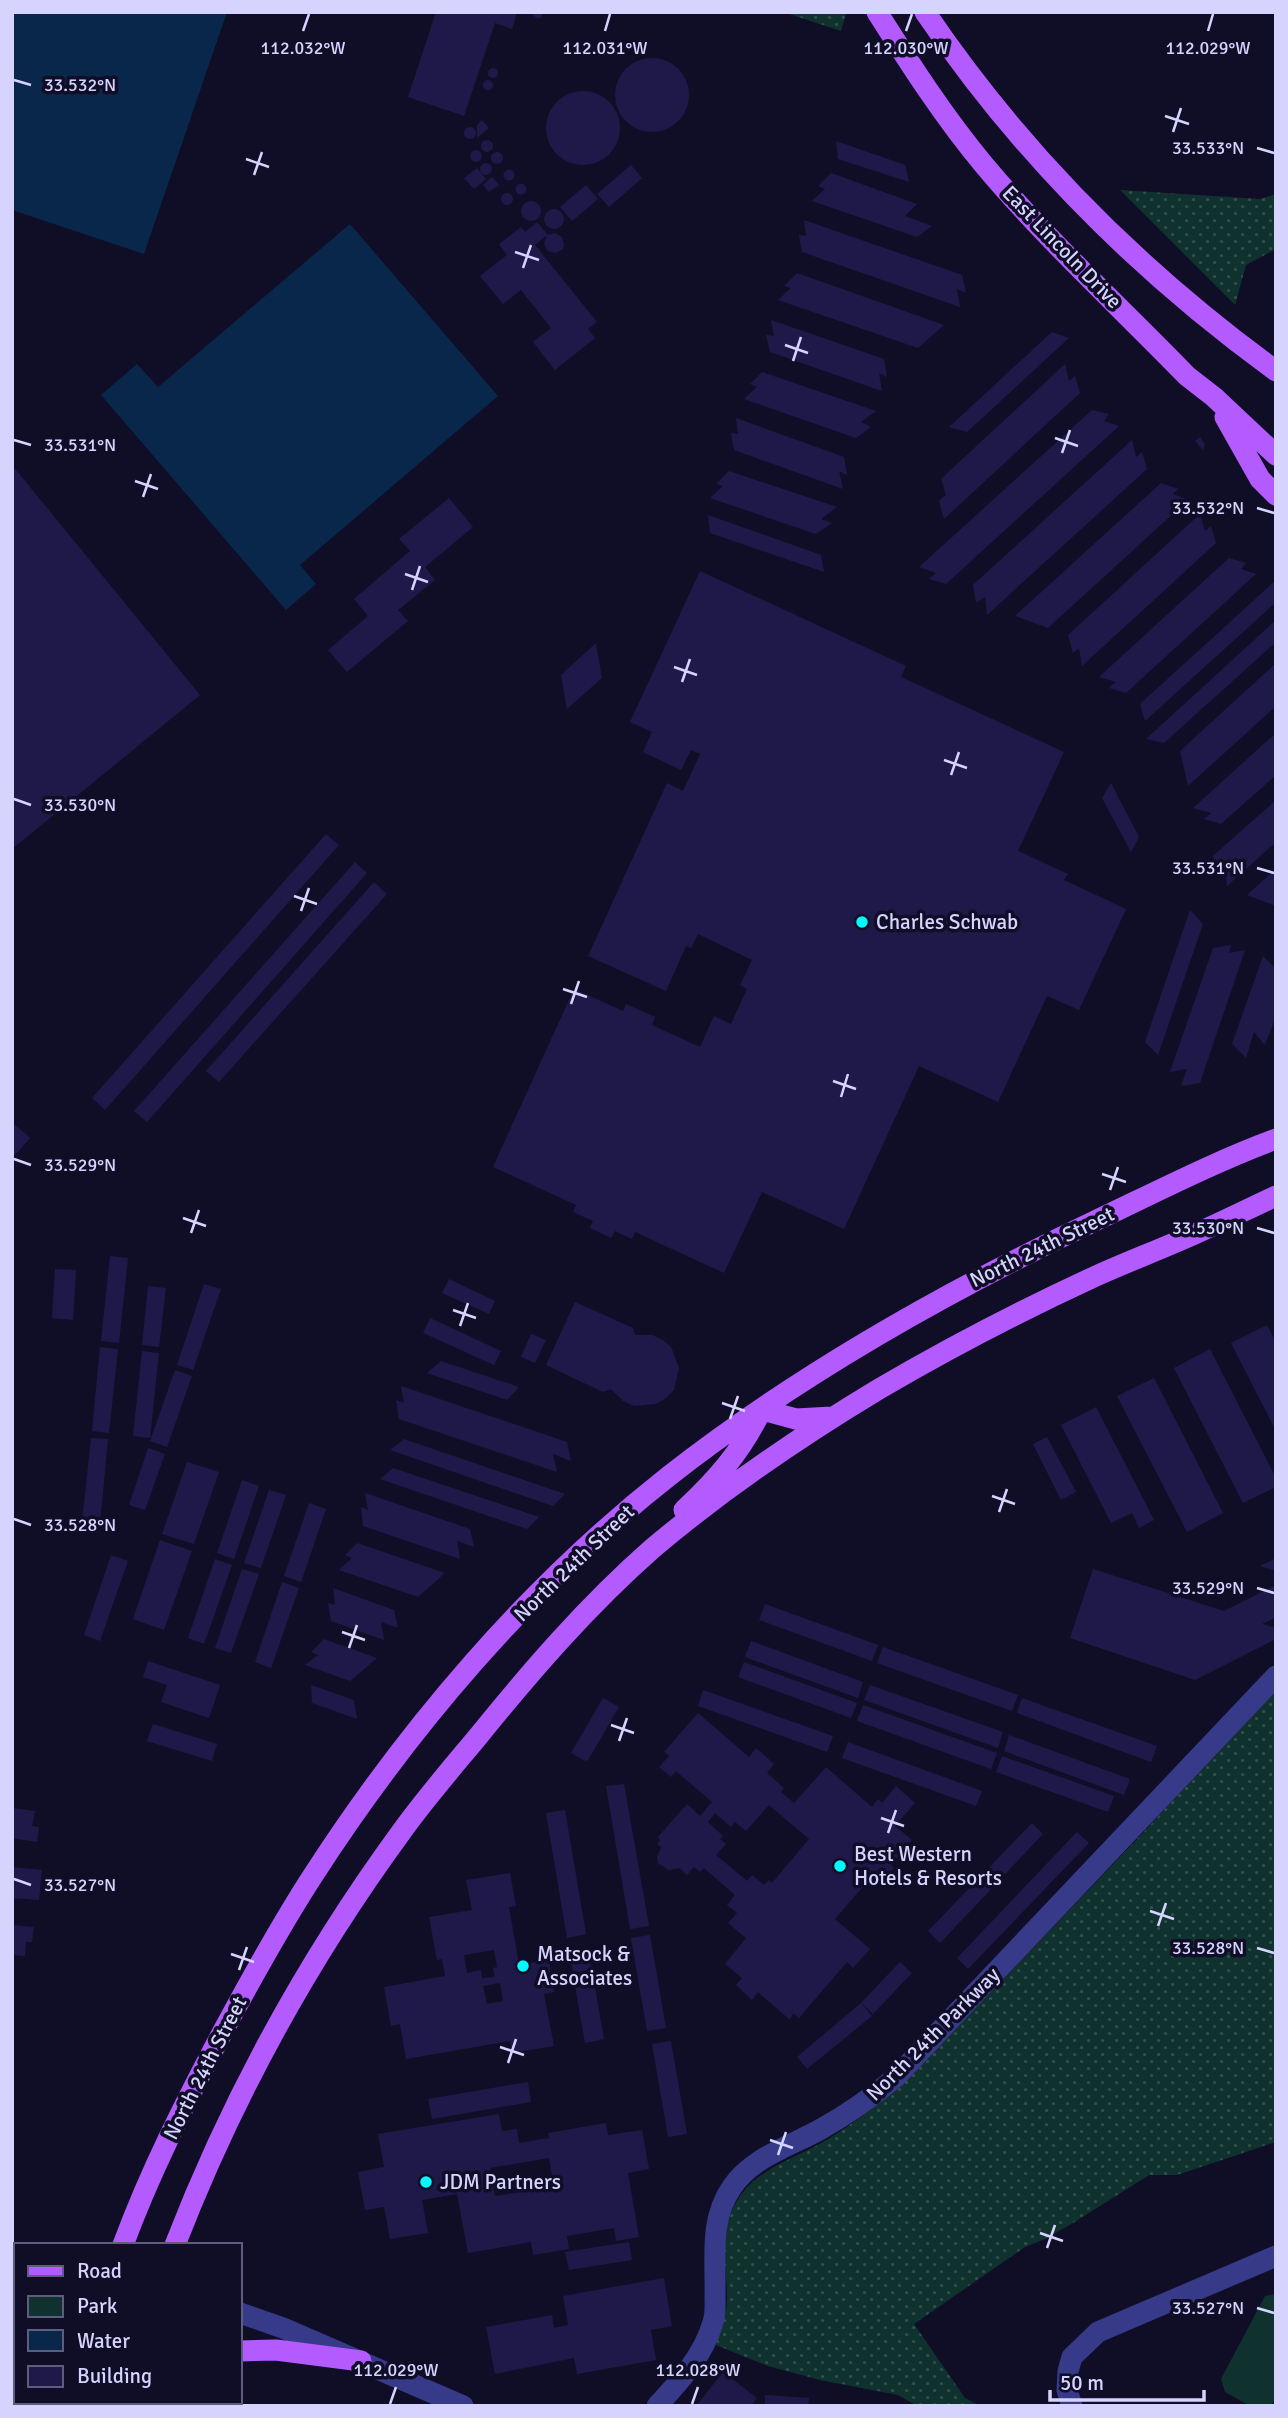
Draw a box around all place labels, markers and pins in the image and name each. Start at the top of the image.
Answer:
place label: Charles Schwab [876,909,1018,935]
marker: Charles Schwab [854,914,870,930]
place label: Best Western Hotels & Resorts [854,1841,1002,1891]
marker: Best Western Hotels & Resorts [832,1858,848,1874]
place label: Matsock & Associates [537,1941,632,1991]
marker: Matsock & Associates [515,1958,531,1974]
place label: JDM Partners [440,2169,561,2195]
marker: JDM Partners [418,2174,434,2190]

